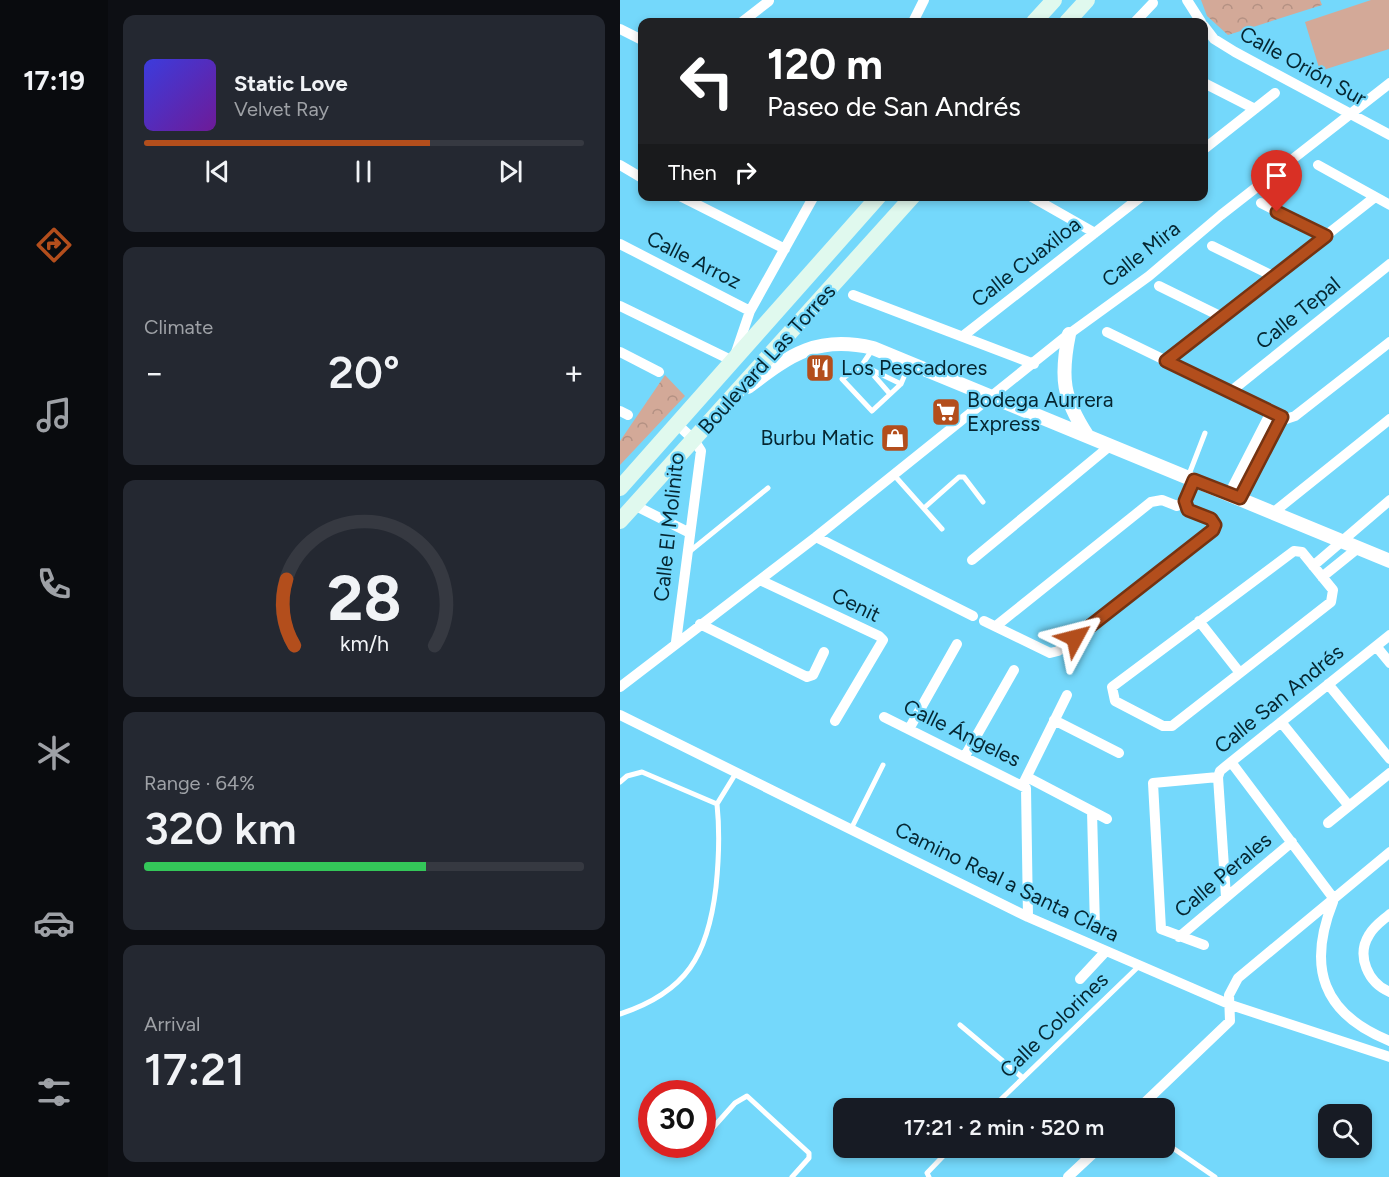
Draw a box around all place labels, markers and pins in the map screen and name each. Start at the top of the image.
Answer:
pin [1251,150,1302,212]
restaurant icon: Los Pescadores [804,352,836,384]
place label: Los Pescadores [841,355,987,380]
place label: Bodega Aurrera Express [967,387,1113,436]
supermarket icon: Bodega Aurrera Express [930,396,962,428]
shop icon: Burbu Matic [879,422,911,454]
place label: Burbu Matic [760,425,874,450]

